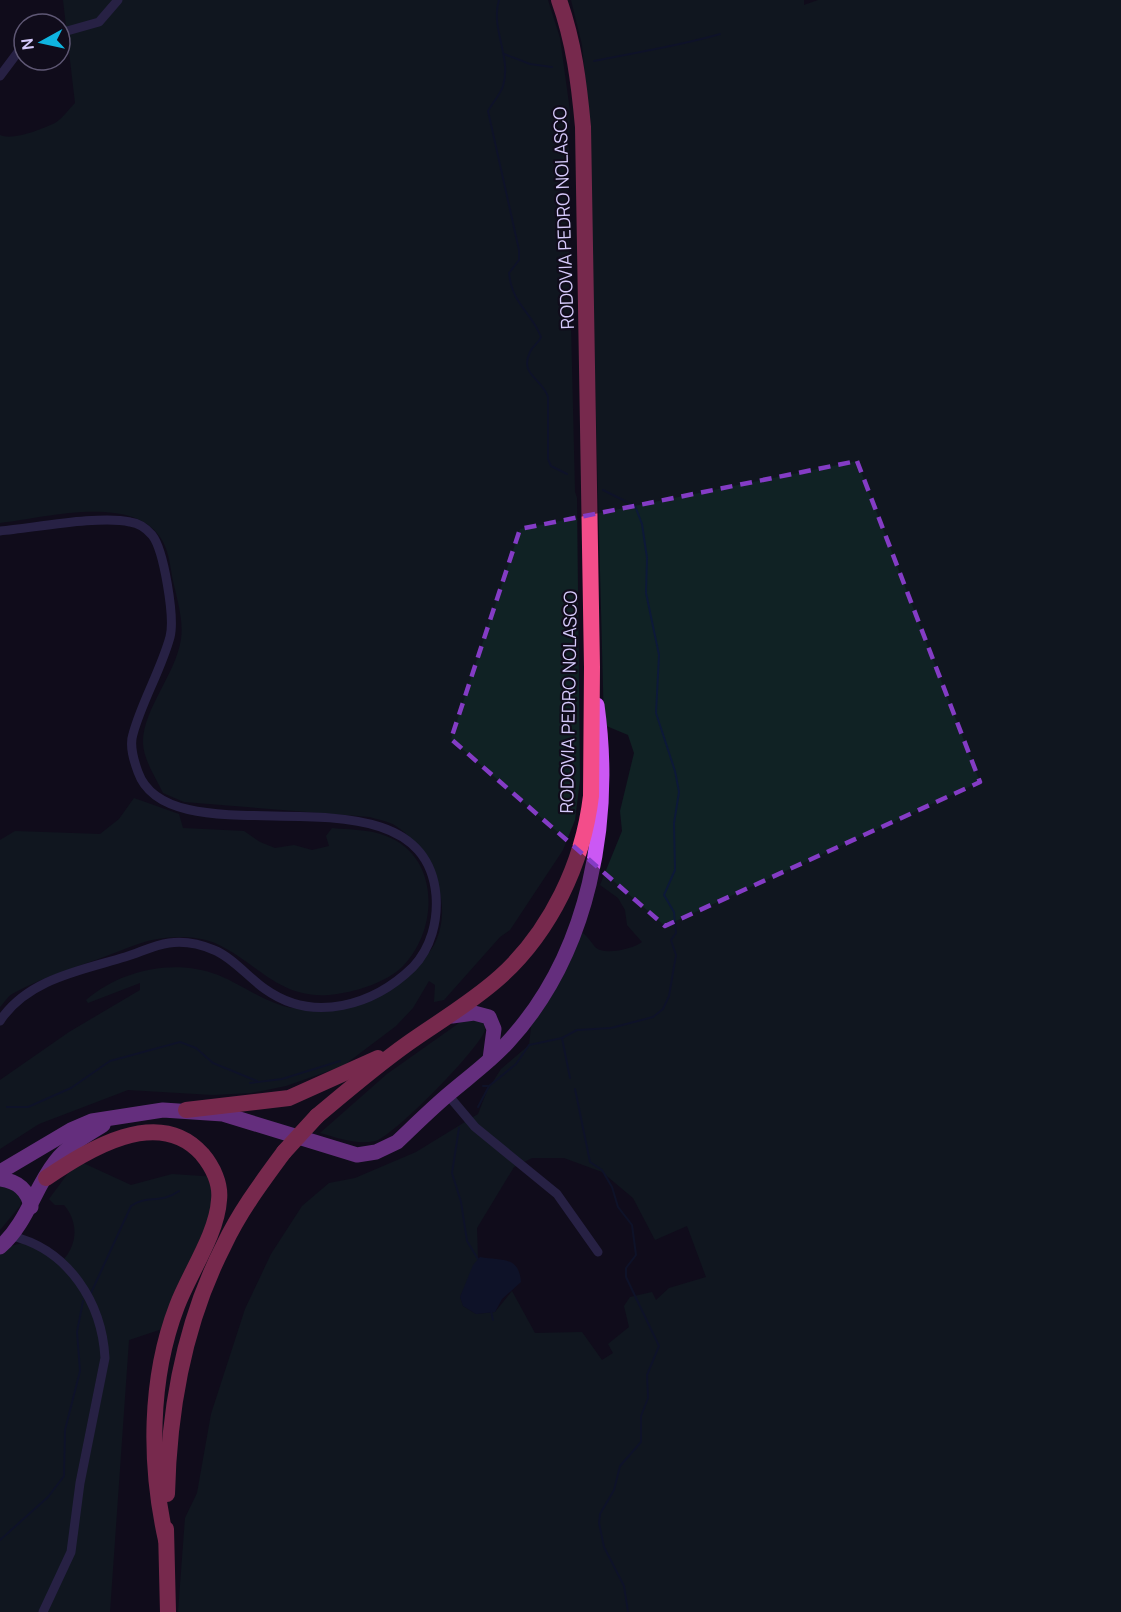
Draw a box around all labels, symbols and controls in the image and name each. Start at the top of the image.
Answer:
north arrow [12,12,72,72]
text: N [15,37,39,51]
street label: RODOVIA PEDRO NOLASCO [547,106,579,330]
street label: RODOVIA PEDRO NOLASCO [554,590,582,814]

